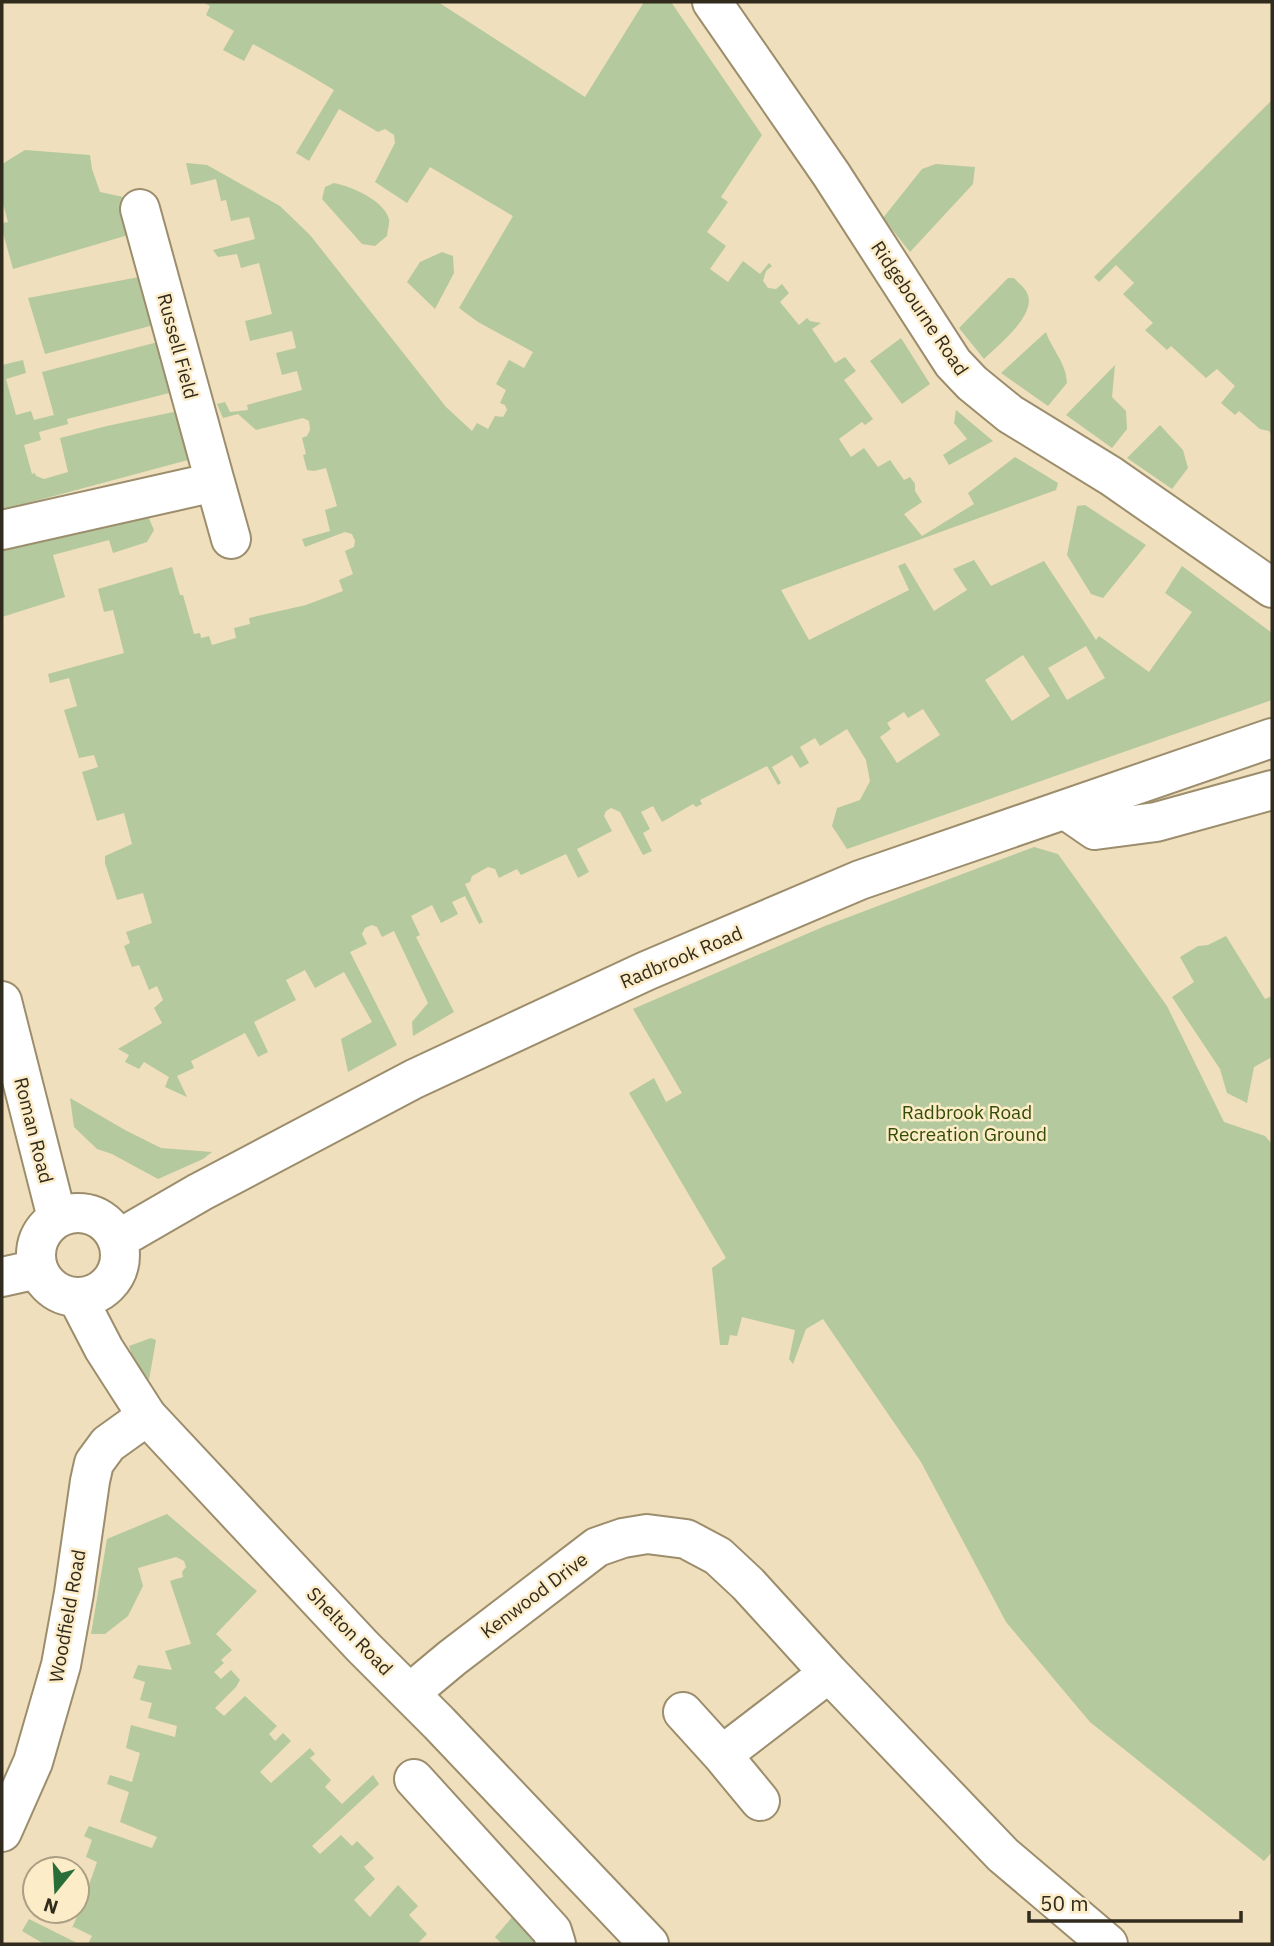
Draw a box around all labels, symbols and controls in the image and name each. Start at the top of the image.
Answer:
street label: Ridgebourne Road [866,236,974,380]
street label: Russell Field [152,290,204,402]
street label: Radbrook Road [616,920,746,994]
street label: Roman Road [9,1075,59,1185]
park label: Radbrook Road Recreation Ground [887,1100,1047,1146]
street label: Kenwood Drive [476,1547,592,1643]
street label: Woodfield Road [44,1548,90,1684]
street label: Shelton Road [302,1582,398,1680]
north arrow [21,1855,91,1925]
scale bar [1029,1880,1241,1924]
text: 50 m [1040,1889,1089,1917]
text: N [40,1893,61,1920]

